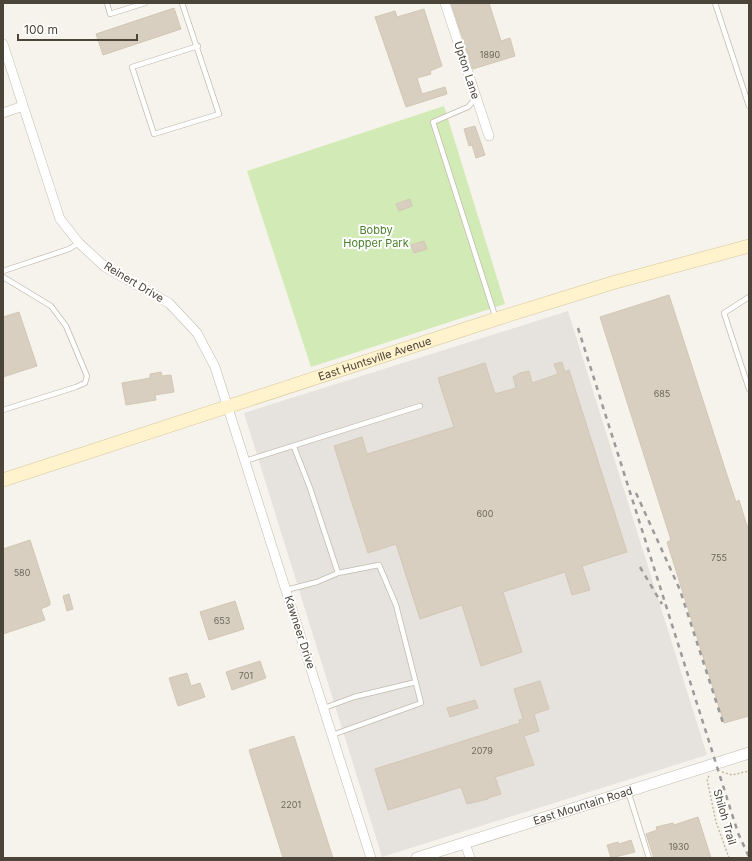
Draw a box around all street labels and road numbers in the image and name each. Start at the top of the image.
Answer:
street label: Upton Lane [451,39,483,101]
street label: Reinert Drive [102,259,166,305]
street label: East Huntsville Avenue [316,334,433,384]
street label: Kawneer Drive [282,593,318,671]
street label: East Mountain Road [531,783,634,828]
street label: Shiloh Trail [710,788,740,846]

